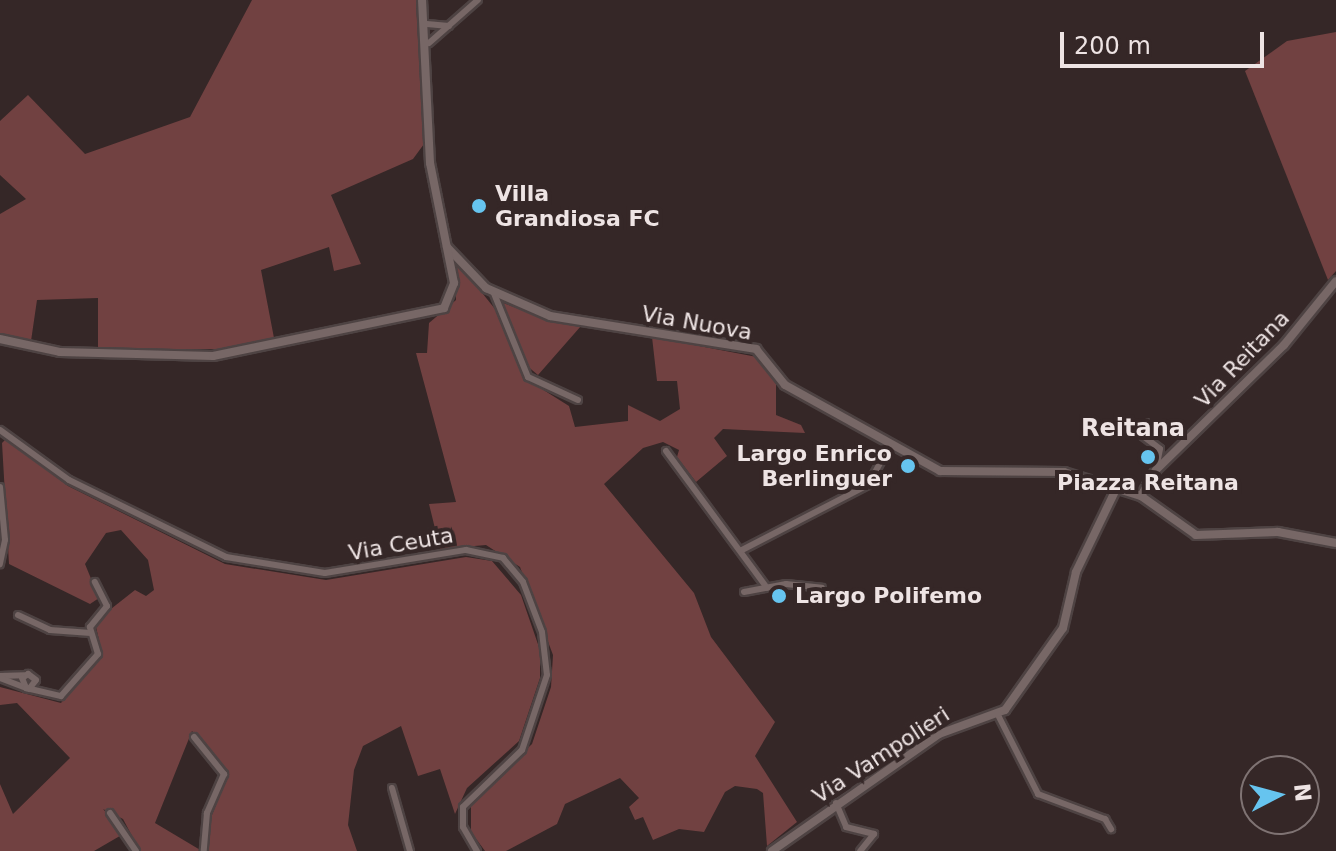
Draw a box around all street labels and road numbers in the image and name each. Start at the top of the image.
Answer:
street label: Via Nuova [640,300,754,346]
street label: Via Reitana [1189,305,1295,413]
street label: Via Ceuta [346,522,456,566]
street label: Via Vampolieri [808,701,954,809]

